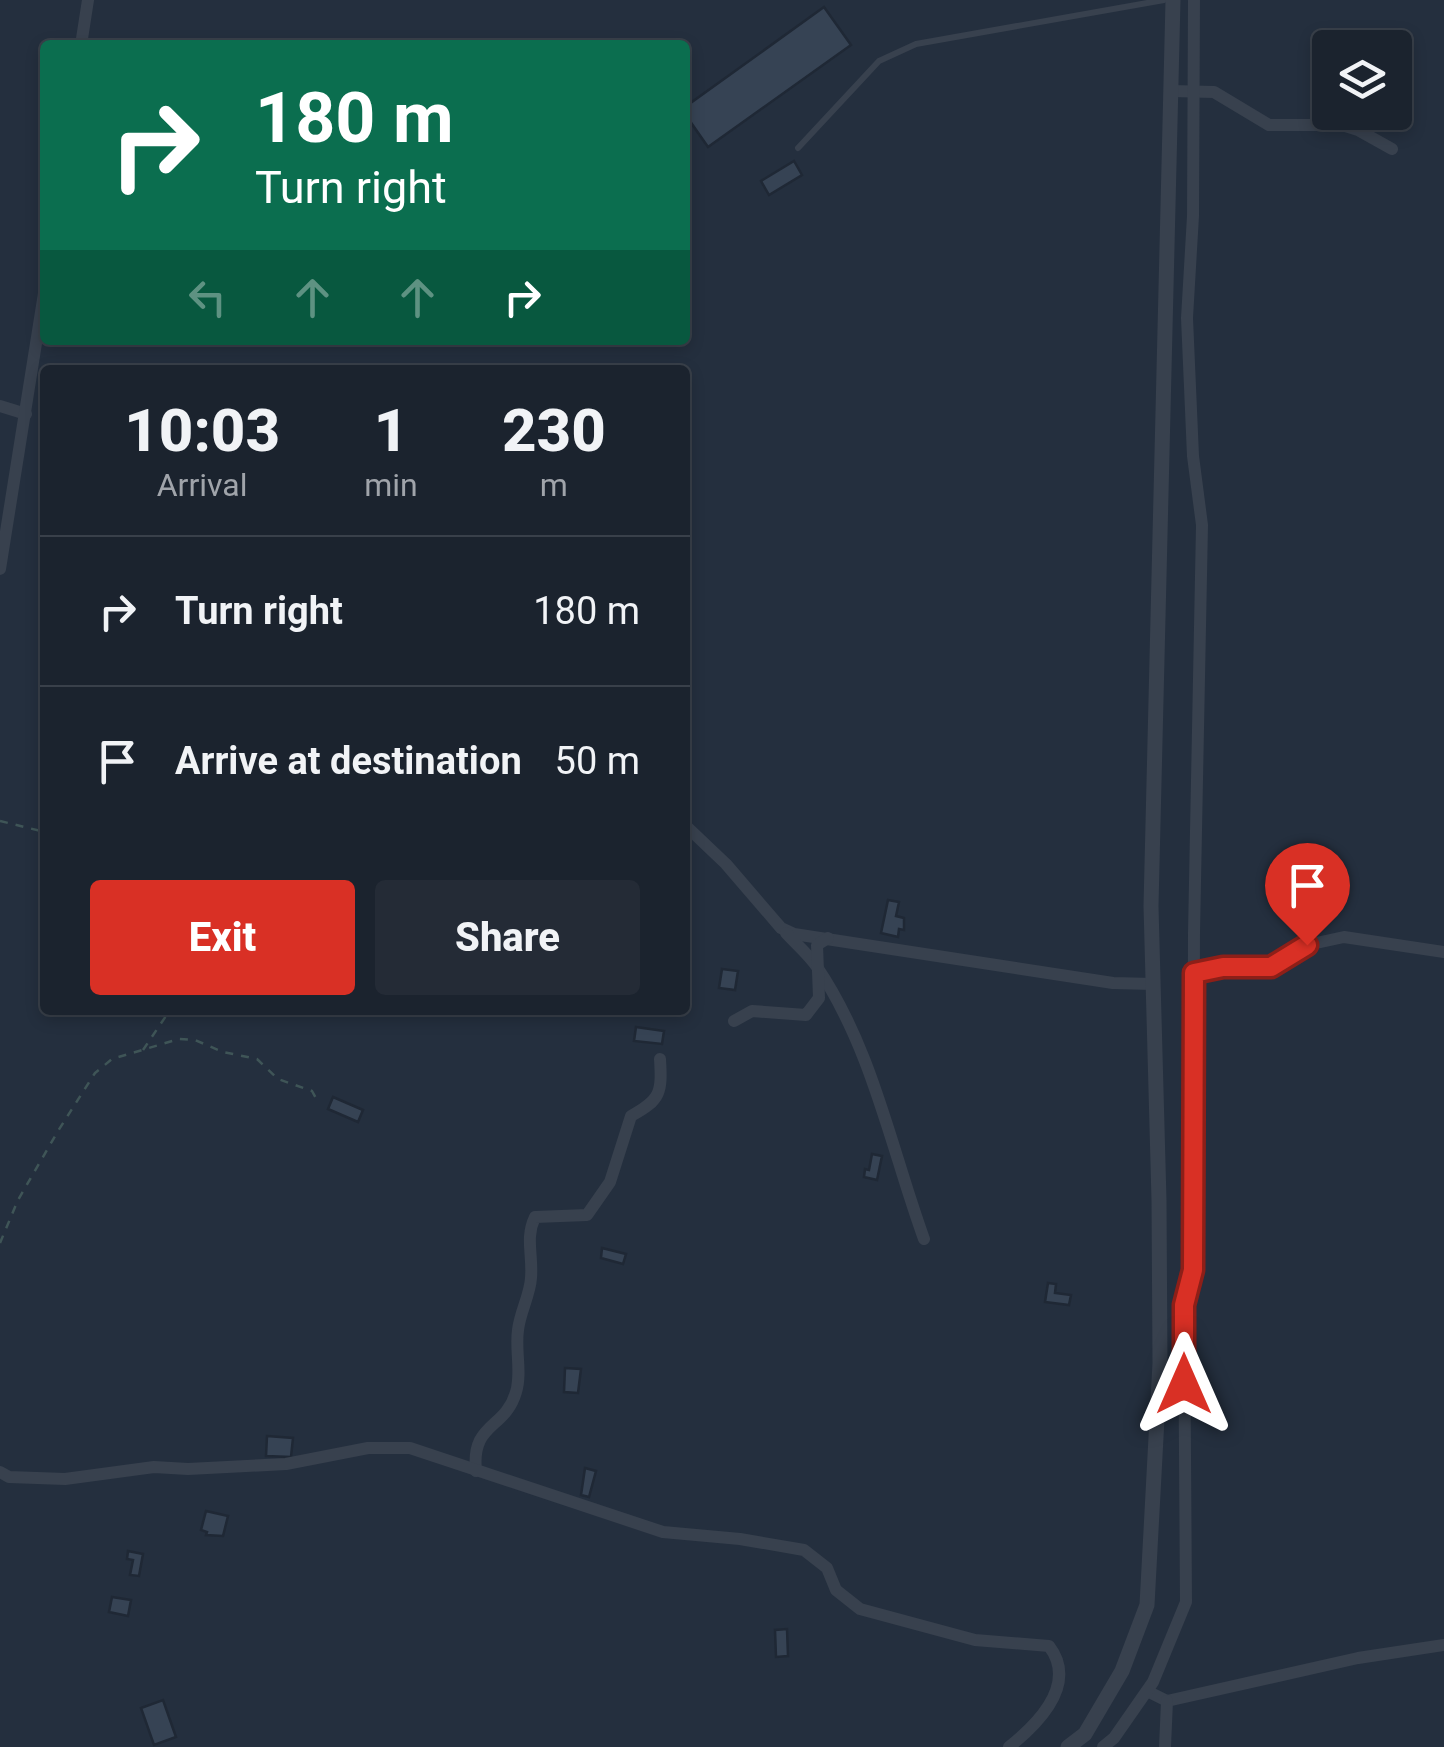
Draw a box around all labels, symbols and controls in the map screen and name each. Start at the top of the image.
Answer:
map controls [1312,30,1412,130]
button: layers [1312,30,1412,130]
text: 180 m [255,77,454,159]
icon: right [90,80,220,210]
text: Turn right [255,161,447,214]
icon: left [180,270,235,325]
icon: ahead [285,270,340,325]
icon: ahead [390,270,445,325]
icon: right [495,270,550,325]
text: 10:03 [124,395,280,466]
text: 1 [374,395,408,466]
text: 230 [502,395,606,466]
text: Arrival [157,466,248,504]
text: min [364,466,418,504]
text: m [540,466,568,504]
icon: right [90,584,145,639]
text: Turn right [175,589,343,633]
text: 180 m [533,589,640,633]
icon: arrive [90,734,145,789]
text: Arrive at destination [175,739,522,783]
text: 50 m [555,739,640,783]
pin [1265,843,1350,946]
icon: arrive [1280,858,1335,913]
button: Exit [90,880,355,995]
button: Share [375,880,640,995]
position arrow [1132,1332,1236,1436]

